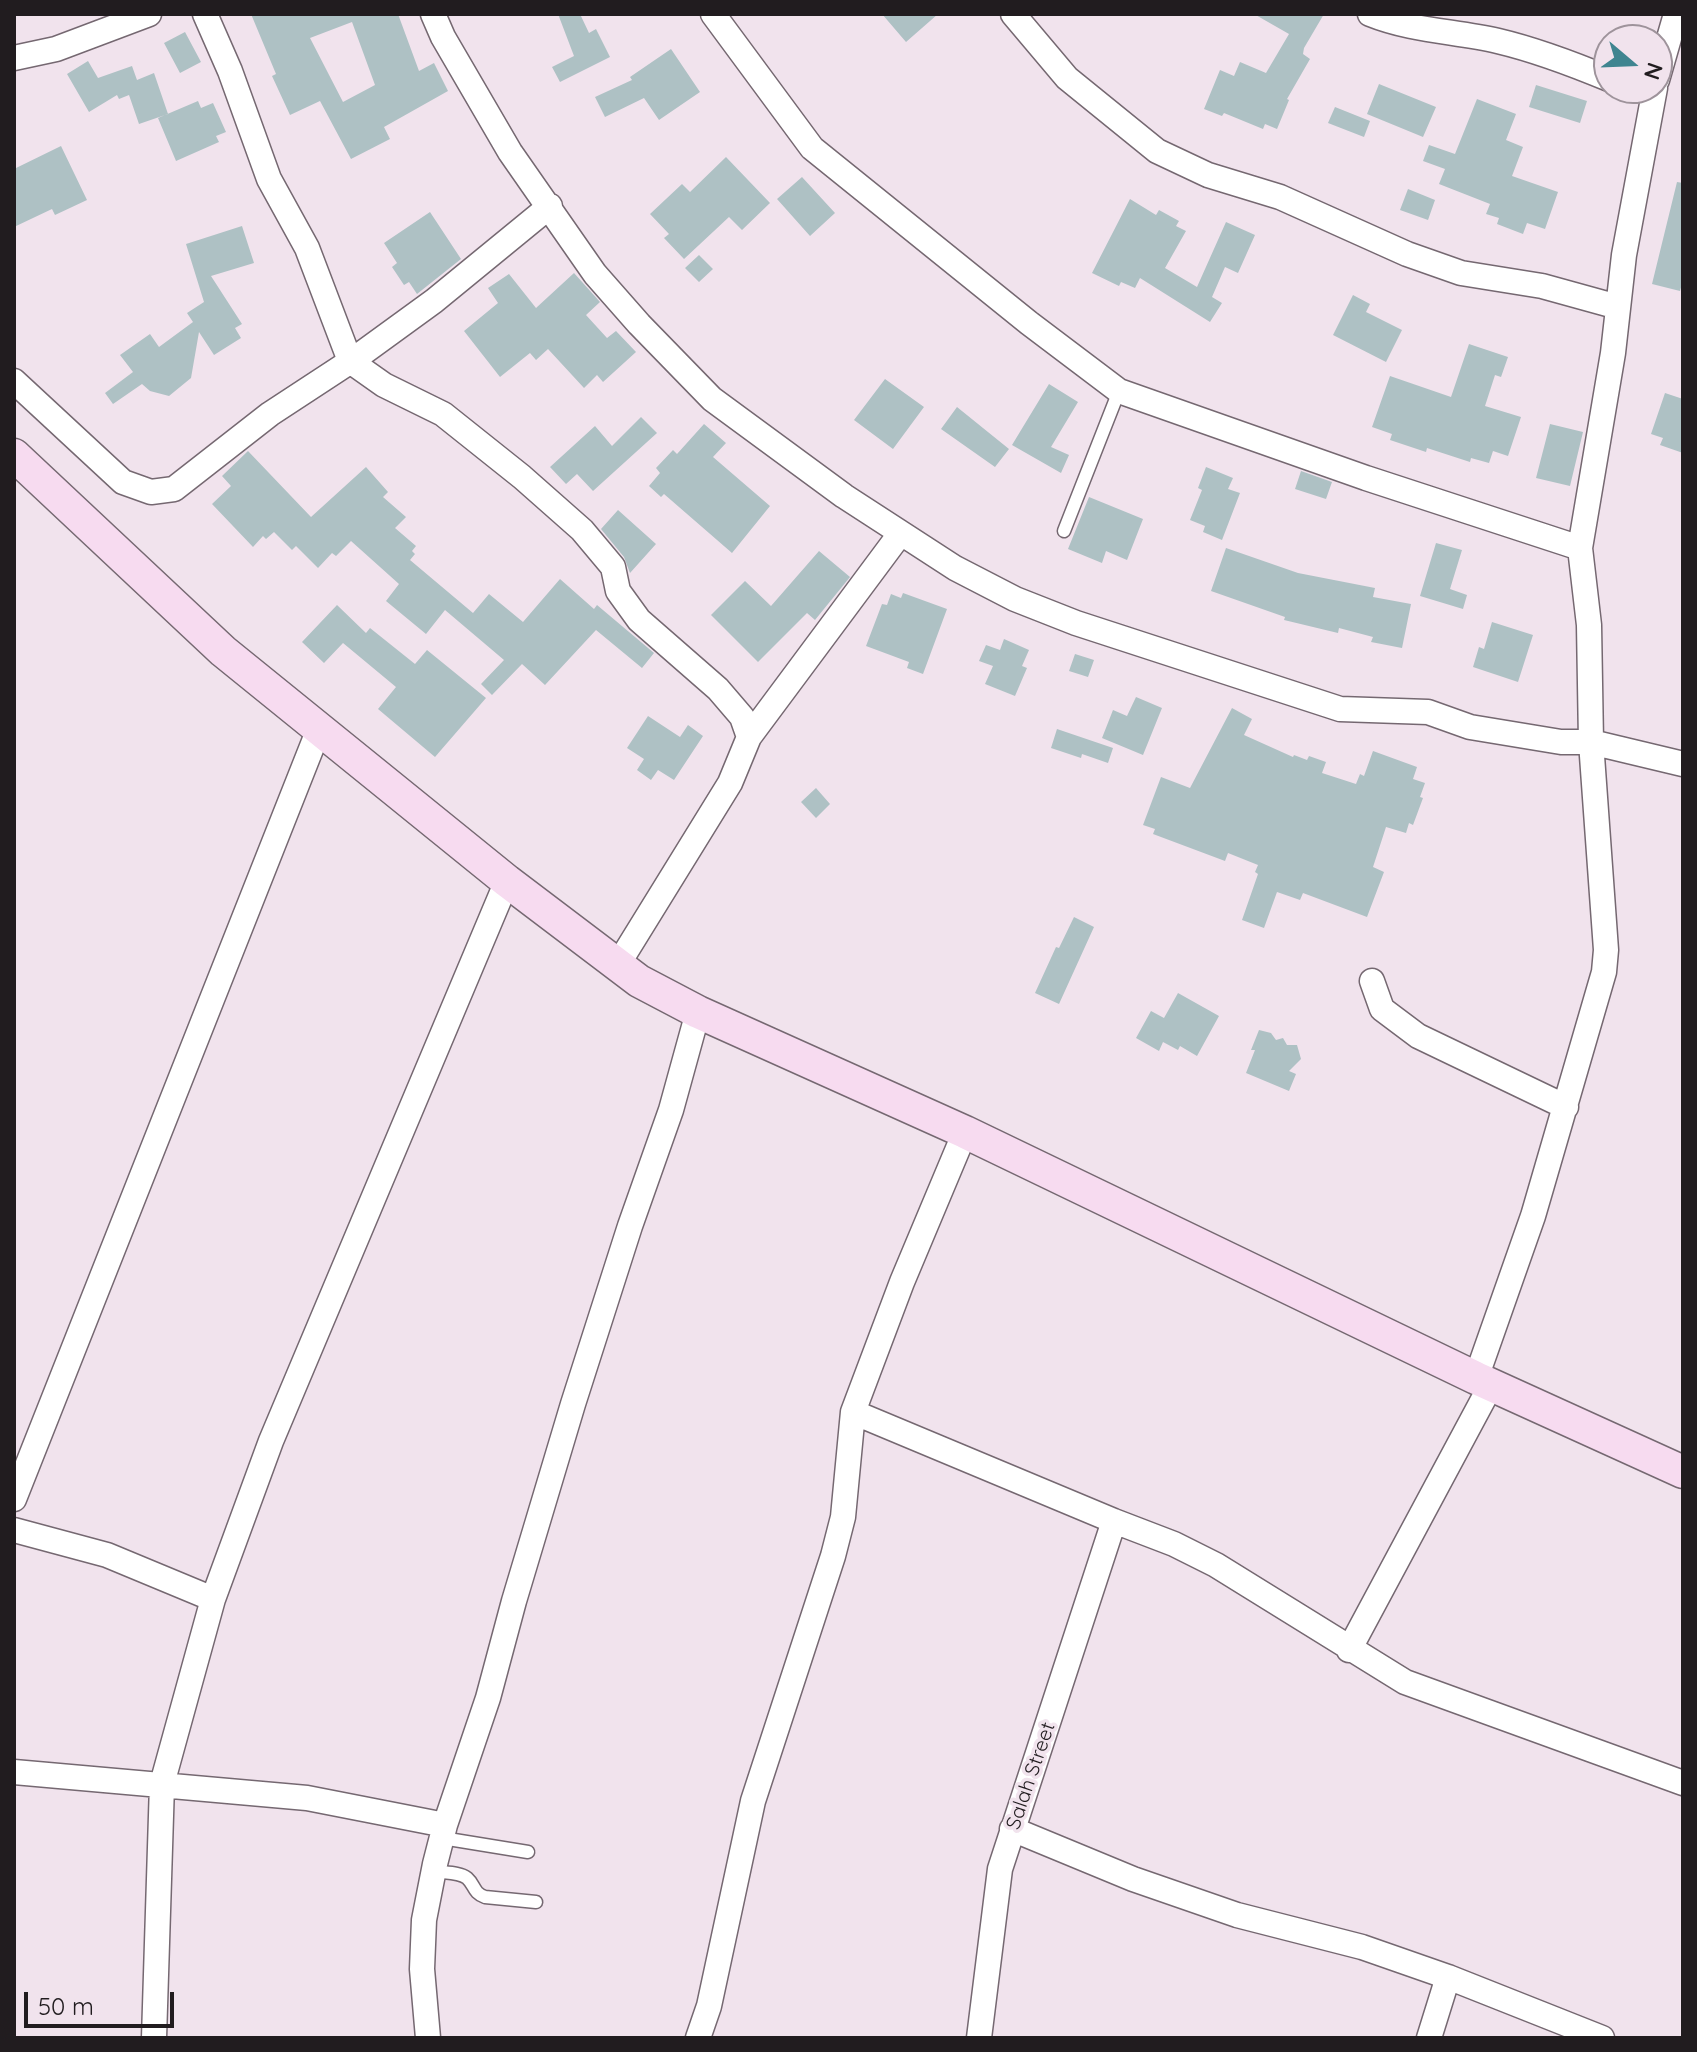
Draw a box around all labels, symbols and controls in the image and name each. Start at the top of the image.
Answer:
north arrow [1593,24,1673,104]
text: N [1638,59,1670,83]
street label: Salah Street [1001,1719,1061,1833]
scale bar [28,1976,178,2026]
text: 50 m [38,1991,94,2021]

